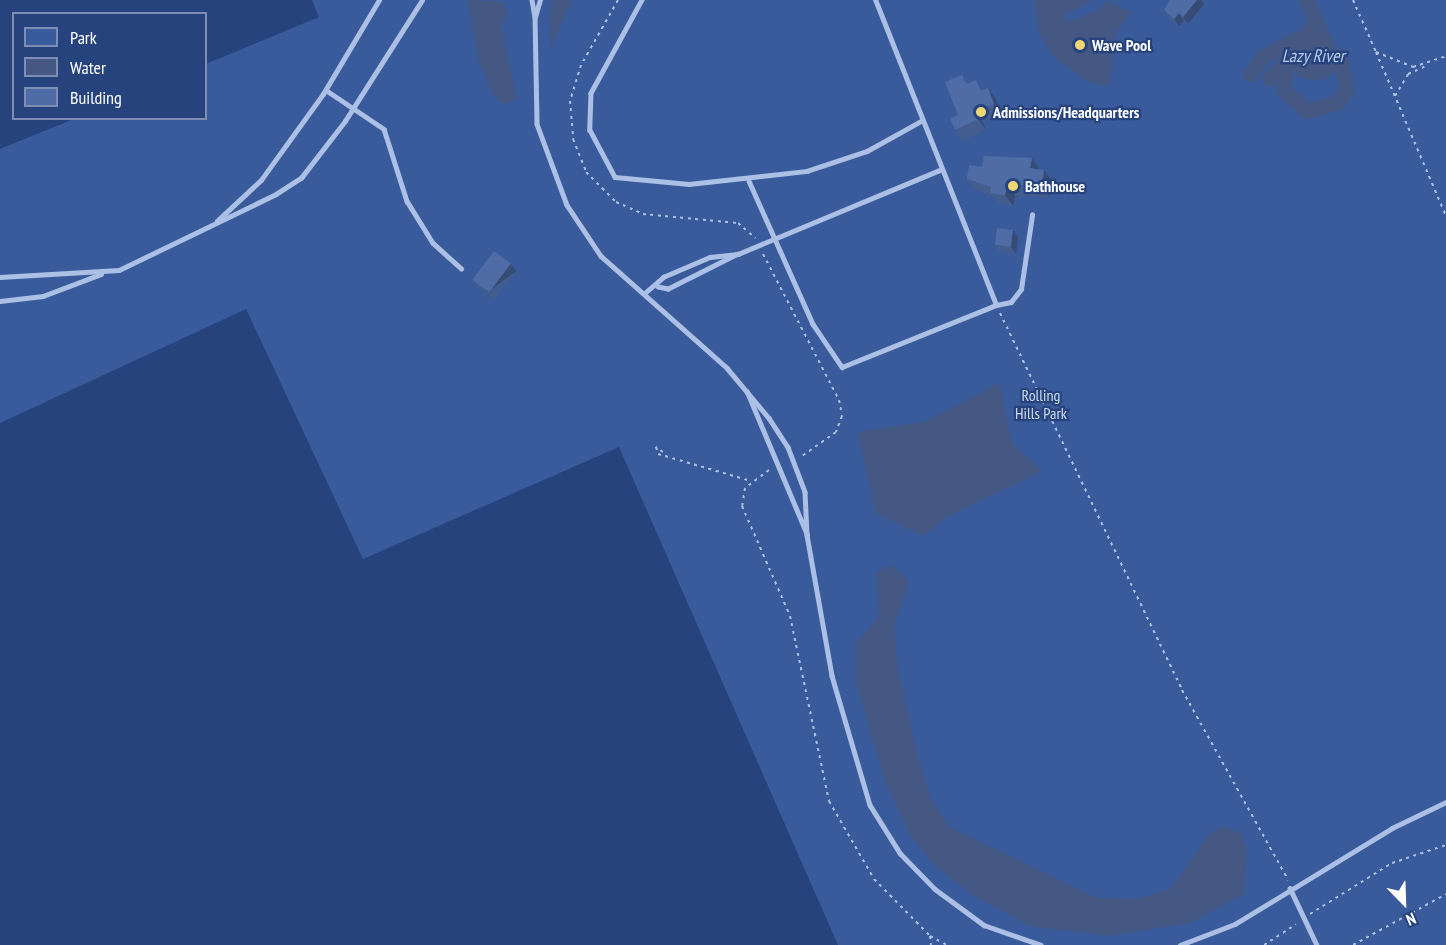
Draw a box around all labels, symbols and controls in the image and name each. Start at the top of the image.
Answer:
legend [12,12,207,120]
text: Park [70,26,97,49]
place label: Wave Pool [1092,35,1151,55]
marker: Wave Pool [1073,38,1087,52]
water label: Lazy River [1281,45,1345,67]
text: Water [70,56,106,79]
text: Building [70,86,122,109]
place label: Admissions/Headquarters [993,102,1139,122]
marker: Admissions/Headquarters [974,105,988,119]
place label: Bathhouse [1025,176,1085,196]
marker: Bathhouse [1006,179,1020,193]
park label: Rolling Hills Park [1015,385,1067,423]
north arrow [1374,873,1434,933]
text: N [1403,909,1419,930]

